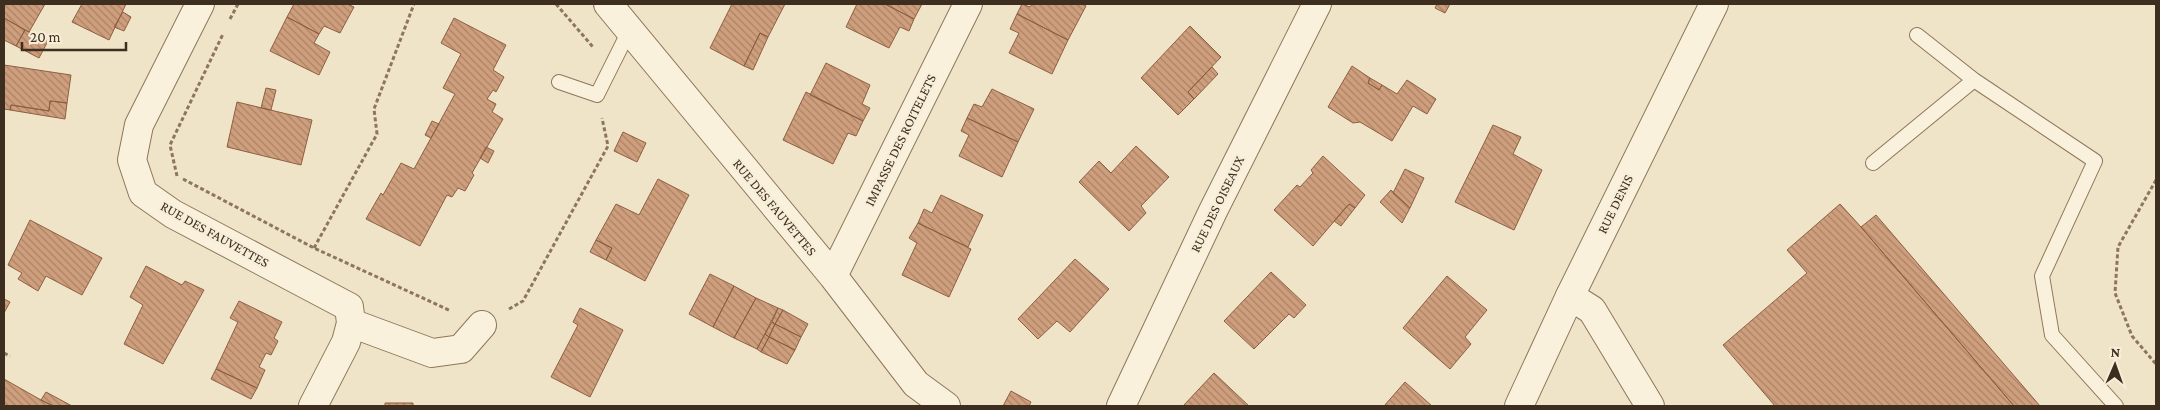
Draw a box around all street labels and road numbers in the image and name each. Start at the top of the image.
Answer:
street label: IMPASSE DES ROITELETS [861,71,939,209]
street label: RUE DES OISEAUX [1187,153,1247,255]
street label: RUE DES FAUVETTES [730,155,820,259]
street label: RUE DENIS [1594,171,1636,236]
street label: RUE DES FAUVETTES [158,198,272,271]

